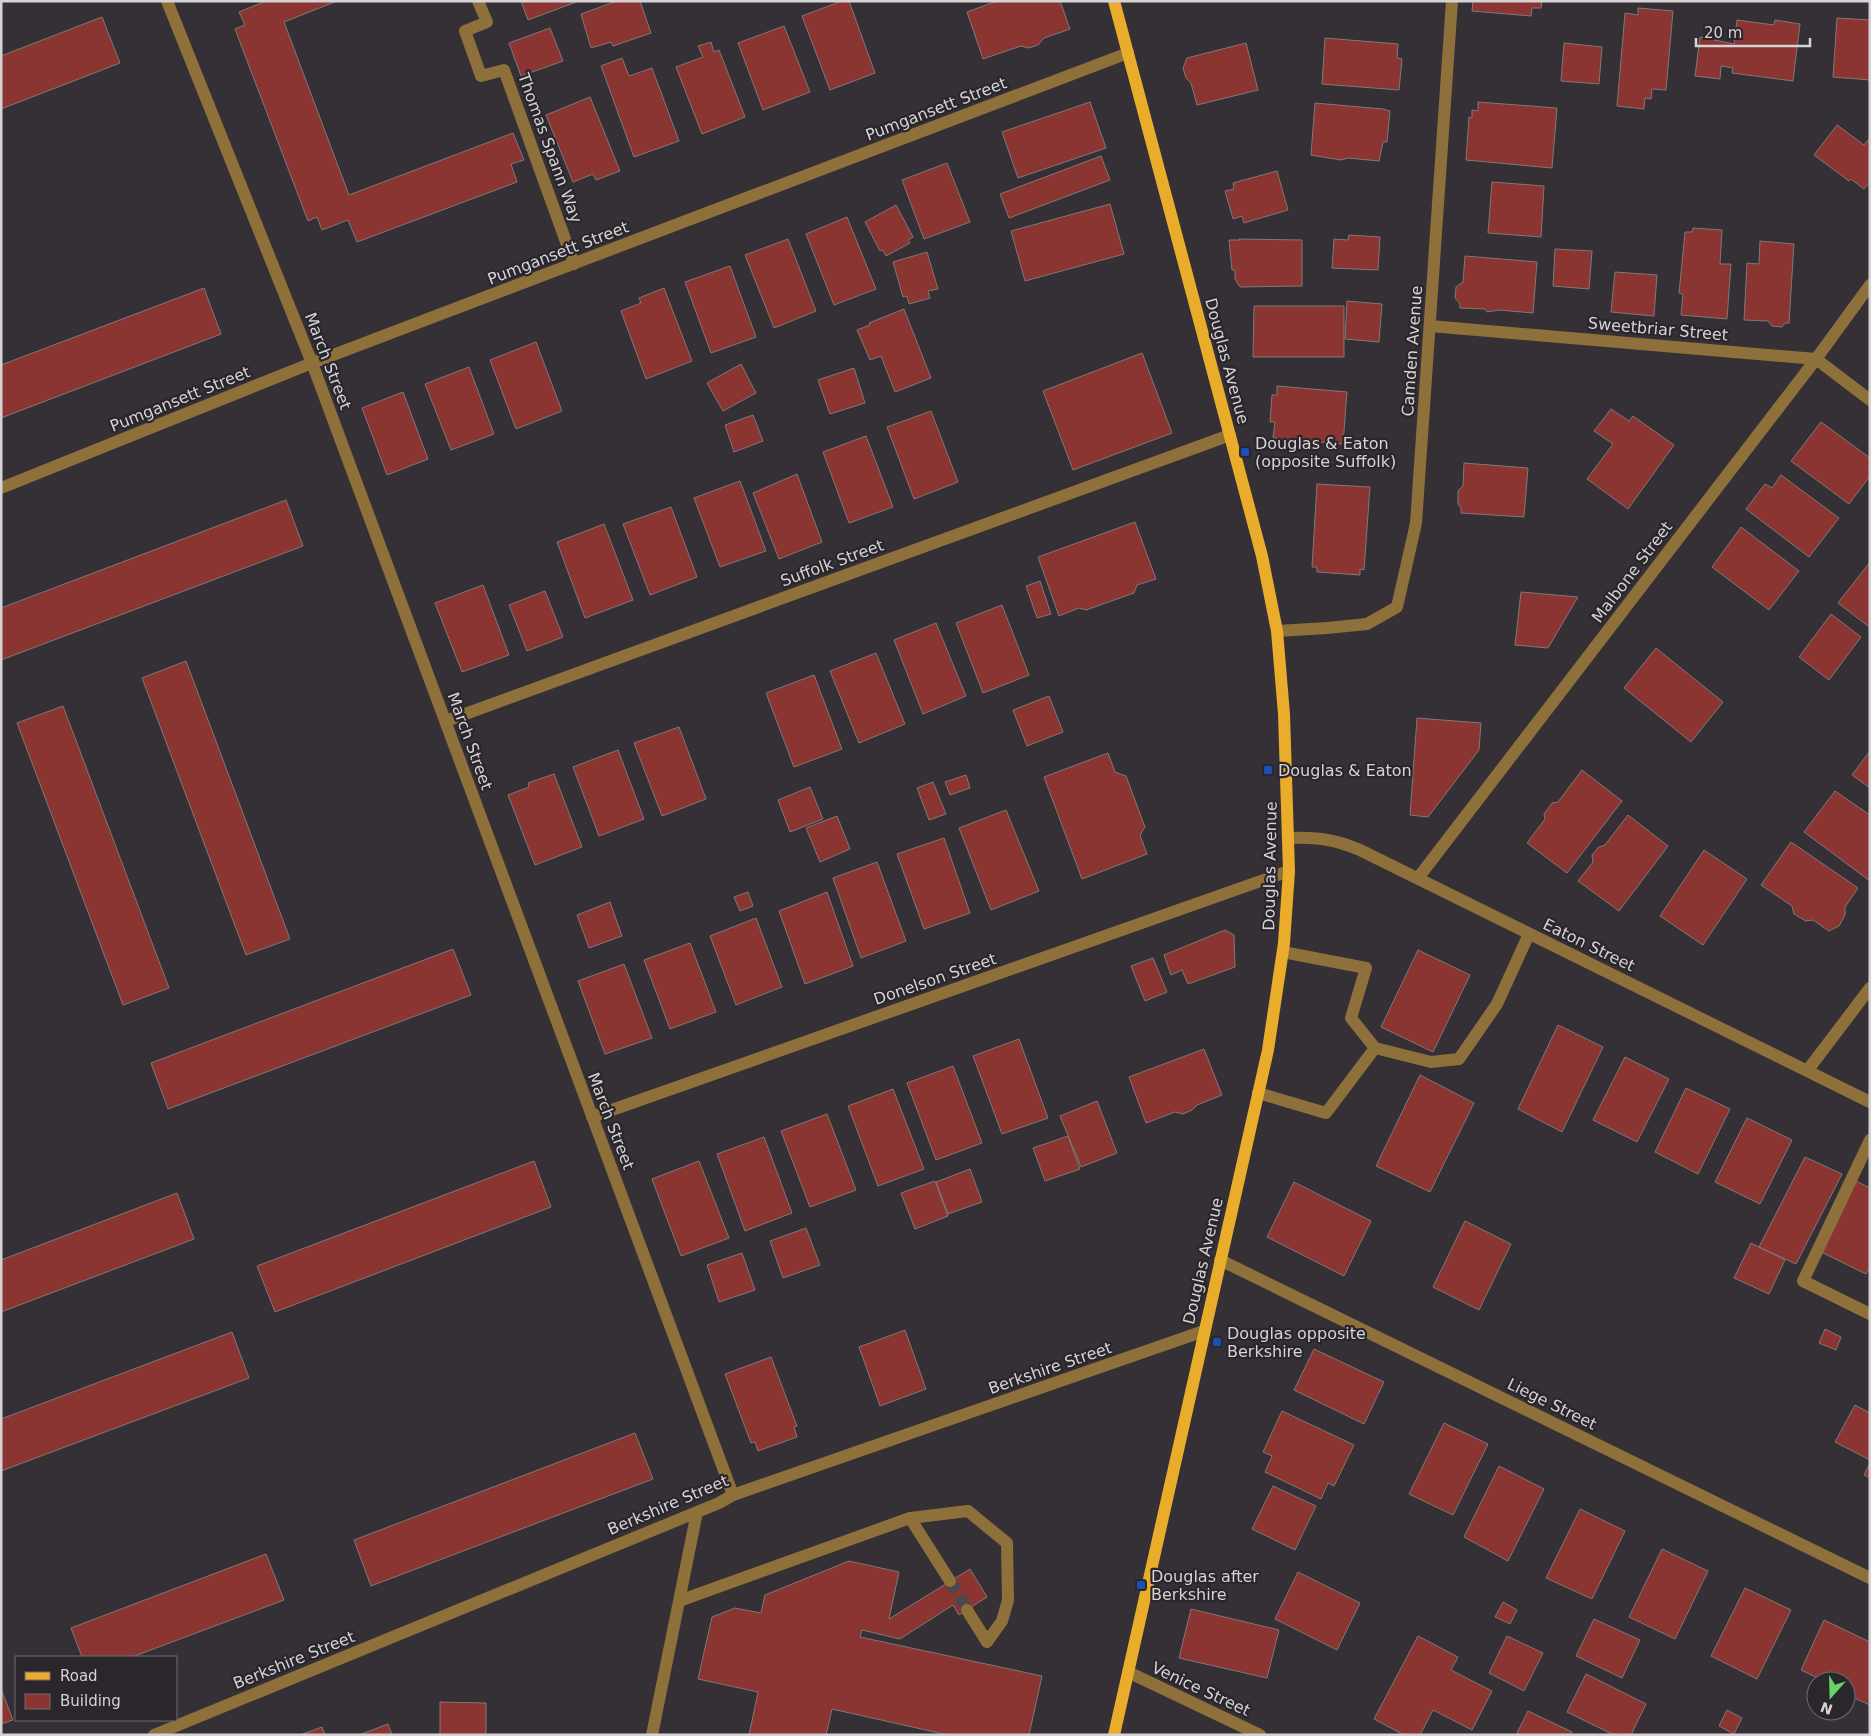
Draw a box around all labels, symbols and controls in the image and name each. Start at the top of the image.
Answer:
scale bar [1696,15,1810,47]
text: 20 m [1704,24,1742,42]
street label: Thomas Spann Way [514,70,586,226]
street label: Pumgansett Street [863,73,1009,145]
street label: Pumgansett Street [485,217,631,289]
street label: Camden Avenue [1398,285,1426,417]
street label: Douglas Avenue [1201,296,1253,426]
street label: March Street [301,310,355,412]
street label: Sweetbriar Street [1587,313,1729,345]
street label: Pumgansett Street [107,362,253,436]
place label: Douglas & Eaton (opposite Suffolk) [1255,434,1396,471]
marker: Douglas & Eaton (opposite Suffolk) [1239,446,1251,458]
street label: Malbone Street [1588,518,1676,626]
street label: Suffolk Street [778,536,886,590]
street label: March Street [444,690,496,792]
place label: Douglas & Eaton [1278,761,1412,780]
marker: Douglas & Eaton [1262,764,1274,776]
street label: Douglas Avenue [1259,801,1281,931]
street label: Eaton Street [1540,915,1638,975]
street label: Donelson Street [871,949,999,1009]
street label: March Street [584,1070,638,1172]
street label: Douglas Avenue [1179,1196,1227,1326]
place label: Douglas opposite Berkshire [1227,1324,1366,1361]
marker: Douglas opposite Berkshire [1211,1336,1223,1348]
street label: Berkshire Street [986,1338,1114,1398]
street label: Liege Street [1504,1374,1600,1434]
street label: Berkshire Street [605,1471,731,1539]
place label: Douglas after Berkshire [1151,1567,1259,1604]
marker: Douglas after Berkshire [1135,1579,1147,1591]
street label: Berkshire Street [230,1627,358,1693]
legend [15,1656,178,1721]
street label: Venice Street [1149,1658,1253,1720]
text: Road [60,1667,98,1685]
north arrow [1806,1671,1856,1721]
text: Building [60,1692,121,1710]
text: N [1818,1699,1835,1718]

